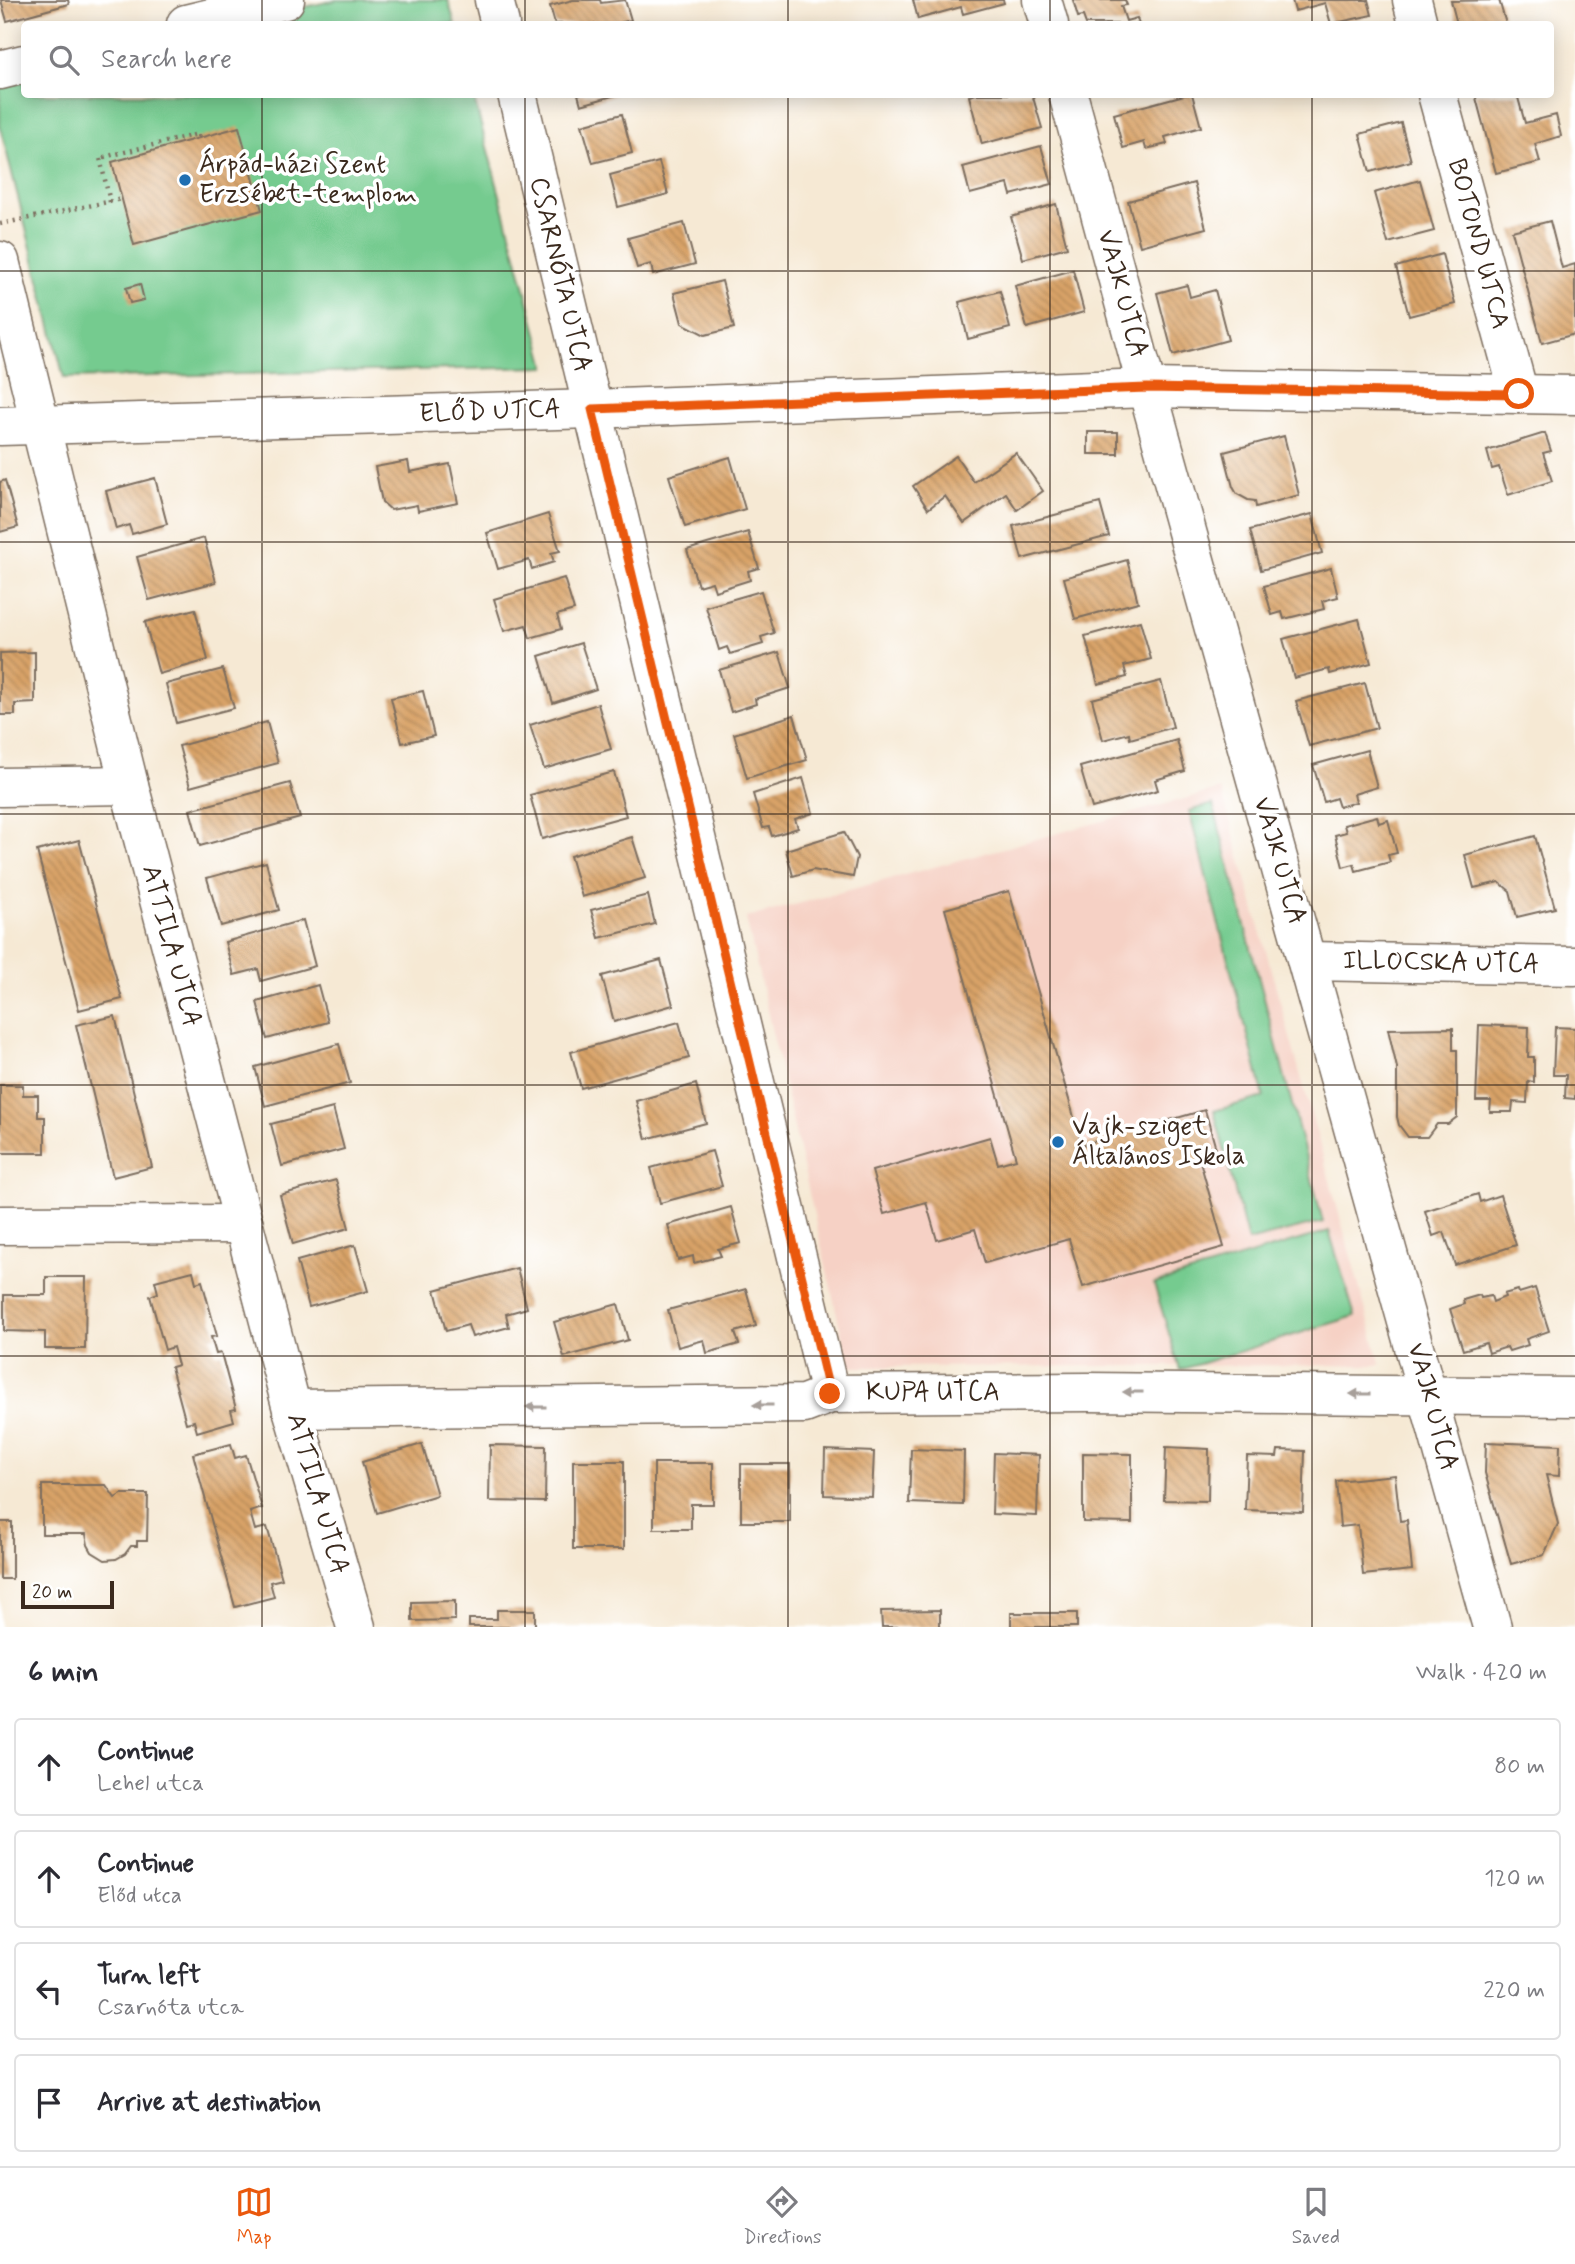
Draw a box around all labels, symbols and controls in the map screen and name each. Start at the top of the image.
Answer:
search box [21,21,1554,98]
icon: search [45,41,83,79]
text: Search here [101,43,232,77]
place label: Árpád-házi Szent Erzsébet-templom [199,147,417,212]
street label: BOTOND UTCA [1439,155,1517,333]
marker: Árpád-házi Szent Erzsébet-templom [177,172,193,188]
street label: CSARNÓTA UTCA [521,174,599,376]
street label: VAJK UTCA [1089,226,1155,362]
route start [1503,378,1534,409]
street label: ELŐD UTCA [419,392,561,431]
street label: VAJK UTCA [1245,793,1313,929]
street label: ATTILA UTCA [133,861,209,1031]
street label: ILLOCSKA UTCA [1342,944,1540,982]
place label: Vajk-sziget Általános Iskola [1072,1110,1245,1174]
marker: Vajk-sziget Általános Iskola [1050,1134,1066,1150]
street label: VAJK UTCA [1399,1339,1465,1475]
street label: KUPA UTCA [866,1376,1000,1410]
route end [814,1378,845,1409]
one-way arrow [1121,1386,1143,1398]
one-way arrow [1349,1388,1371,1400]
one-way arrow [752,1399,774,1411]
one-way arrow [525,1401,547,1412]
street label: ATTILA UTCA [278,1409,356,1579]
scale bar [21,1578,114,1610]
text: 20 m [32,1580,72,1605]
text: 6 min [28,1653,99,1692]
text: Walk · 420 m [1416,1658,1547,1688]
text: Continue [97,1735,194,1769]
icon: ahead [30,1748,68,1786]
text: 80 m [1494,1752,1545,1782]
text: Lehel utca [97,1769,204,1799]
text: Continue [97,1847,194,1881]
icon: ahead [30,1860,68,1898]
text: 120 m [1484,1864,1545,1894]
text: Előd utca [97,1881,182,1911]
text: Turn left [97,1959,201,1993]
icon: left [30,1972,68,2010]
text: 220 m [1483,1976,1545,2006]
text: Csarnóta utca [97,1993,244,2023]
icon: arrive [30,2084,68,2122]
text: Arrive at destination [97,2086,321,2120]
tab: Map [235,2183,273,2250]
tab: Directions [743,2183,822,2250]
tab: Saved [1292,2183,1340,2250]

